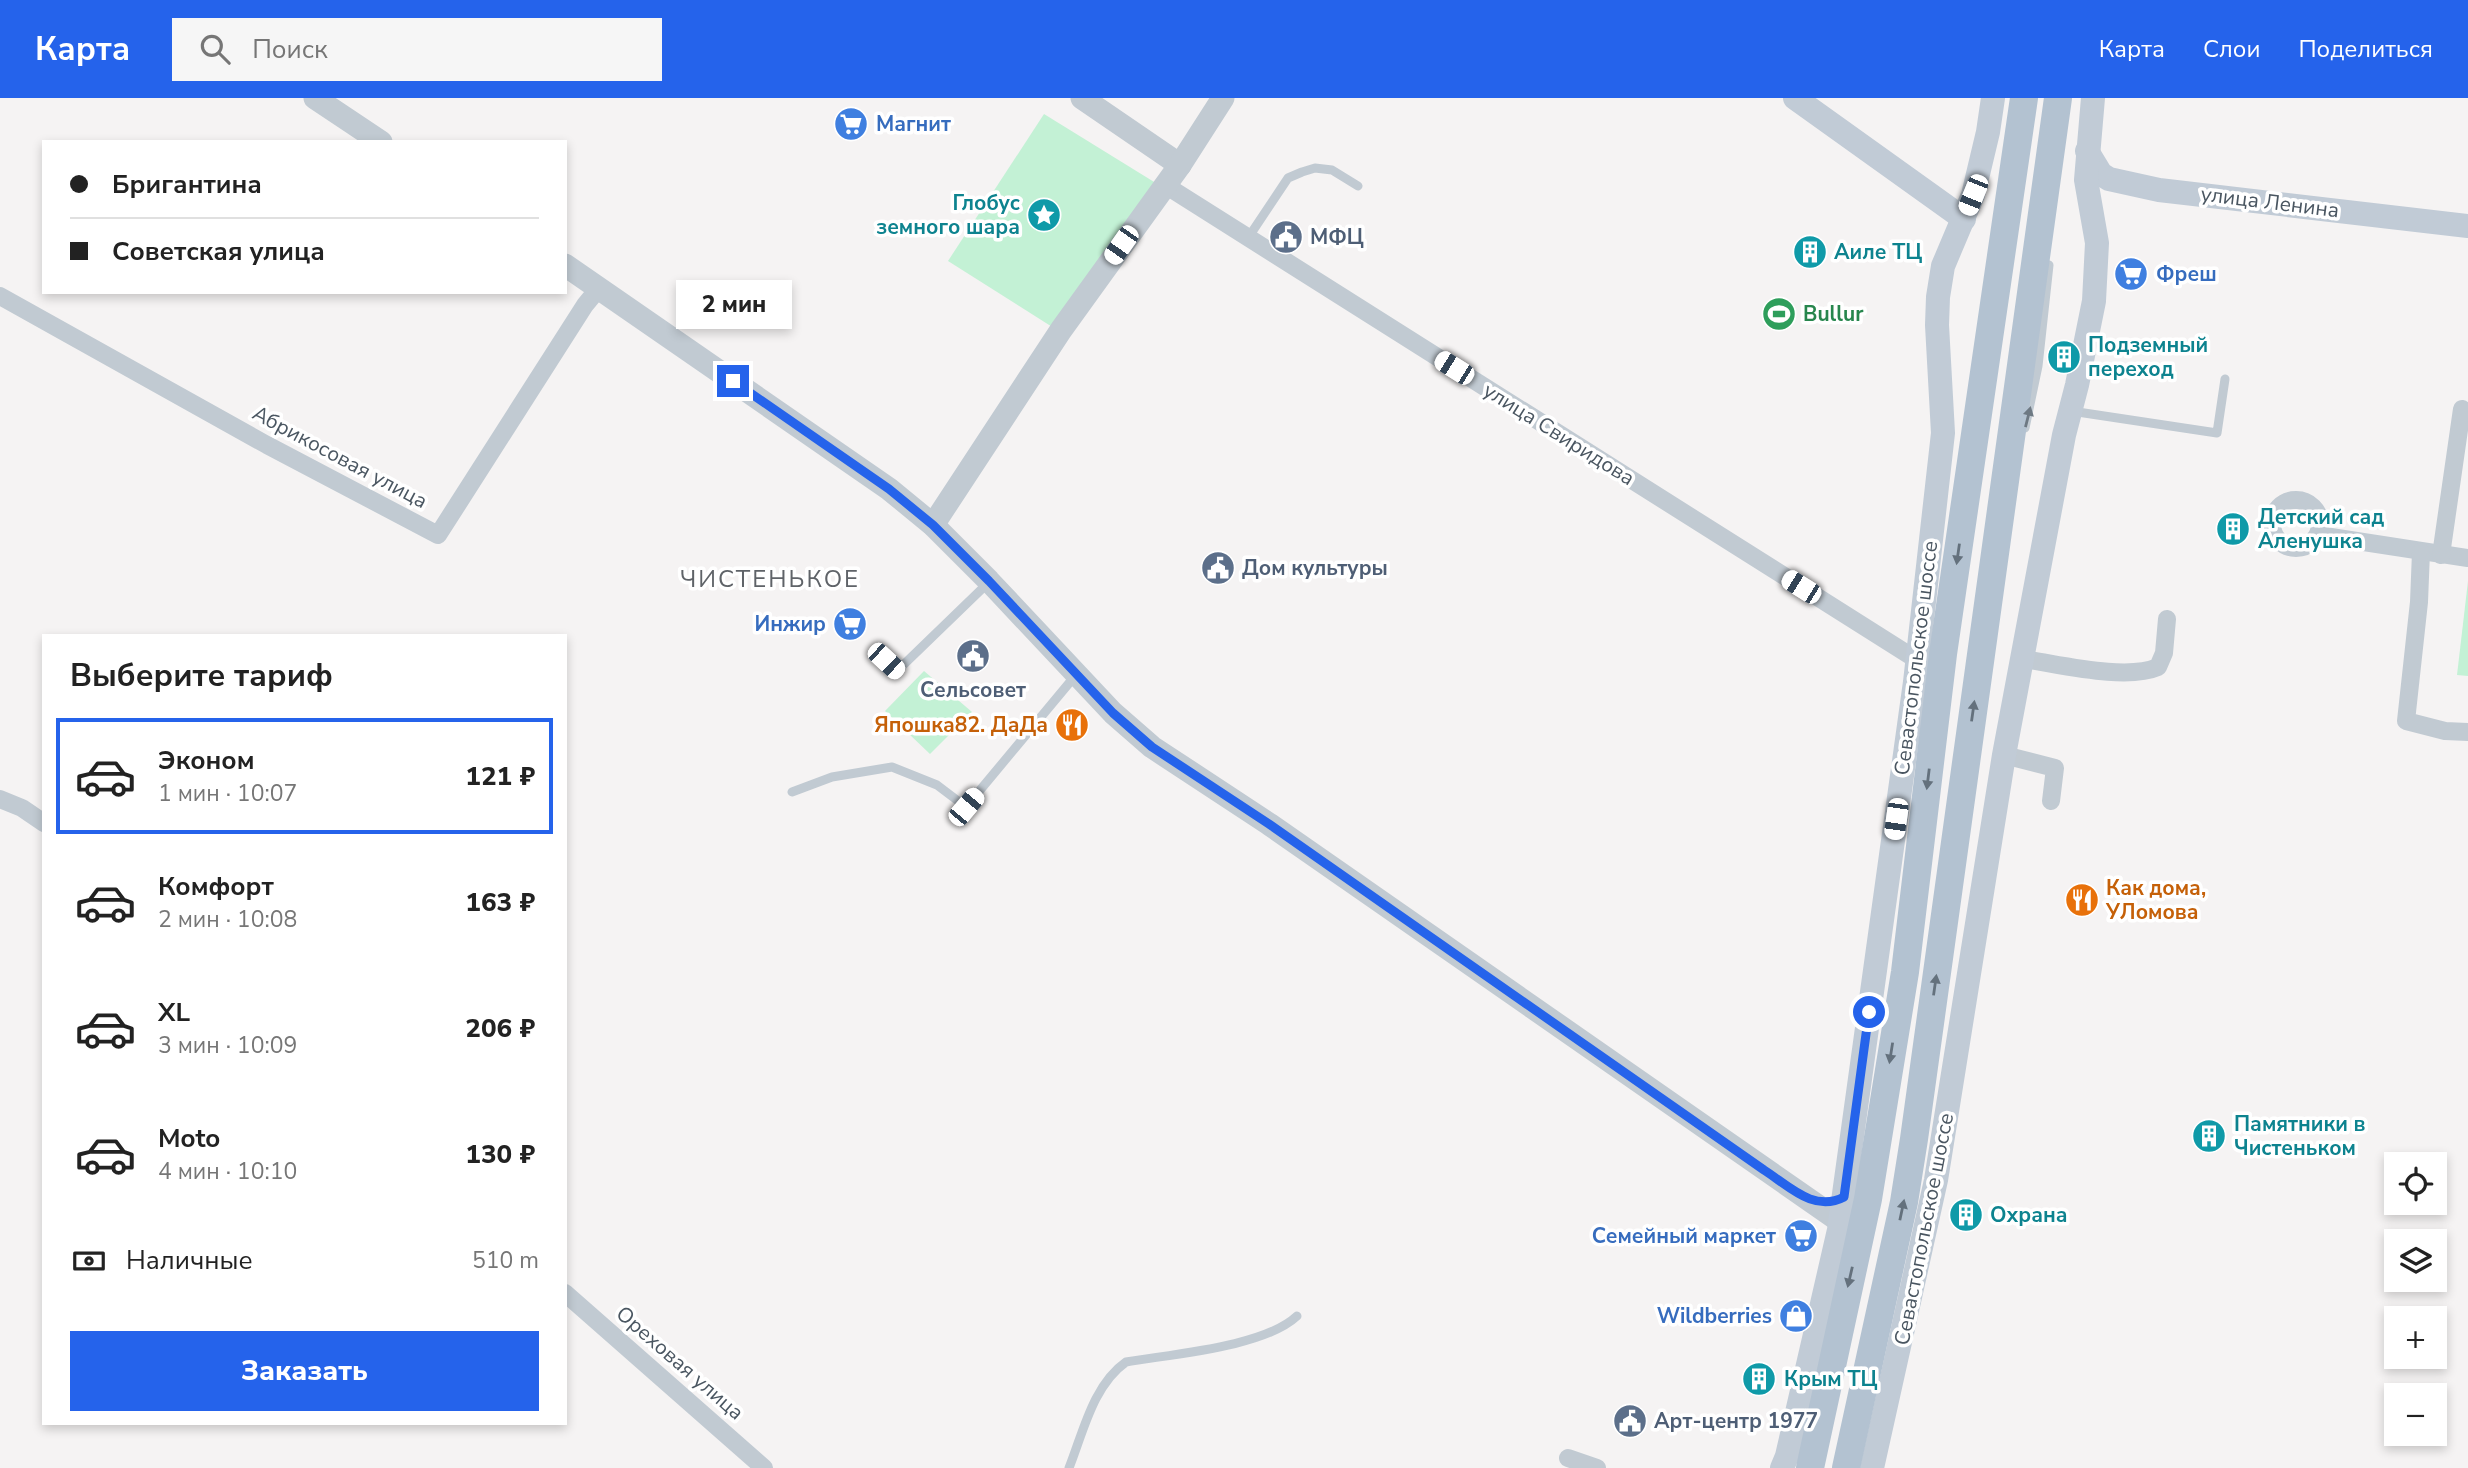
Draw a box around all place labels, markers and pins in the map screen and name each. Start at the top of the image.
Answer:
supermarket icon: Магнит [832,105,870,143]
place label: Магнит [876,110,951,138]
place label: Глобус земного шара [876,189,1020,241]
place icon: Глобус земного шара [1025,196,1063,234]
public building icon: МФЦ [1267,218,1305,256]
place label: МФЦ [1310,223,1364,251]
building icon: Аиле ТЦ [1791,233,1829,271]
place label: Аиле ТЦ [1834,238,1922,266]
supermarket icon: Фреш [2112,255,2150,293]
place label: Фреш [2156,260,2217,288]
sports icon: Bullur [1760,295,1798,333]
place label: Bullur [1803,300,1864,328]
place label: Подземный переход [2088,331,2208,383]
building icon: Подземный переход [2045,338,2083,376]
place label: Детский сад Аленушка [2258,503,2384,555]
building icon: Детский сад Аленушка [2214,510,2252,548]
public building icon: Дом культуры [1199,549,1237,587]
place label: Дом культуры [1242,554,1388,582]
supermarket icon: Инжир [831,605,869,643]
place label: Инжир [755,610,826,638]
public building icon: Сельсовет [954,637,992,675]
place label: Сельсовет [920,676,1026,704]
restaurant icon: Япошка82. ДаДа [1053,706,1091,744]
place label: Япошка82. ДаДа [874,711,1048,739]
place label: Как дома, УЛомова [2105,874,2206,926]
restaurant icon: Как дома, УЛомова [2063,881,2101,919]
place label: Памятники в Чистеньком [2234,1110,2366,1162]
building icon: Памятники в Чистеньком [2190,1117,2228,1155]
building icon: Охрана [1947,1196,1985,1234]
place label: Охрана [1990,1201,2067,1229]
supermarket icon: Семейный маркет [1782,1217,1820,1255]
place label: Семейный маркет [1592,1222,1776,1250]
shop icon: Wildberries [1777,1297,1815,1335]
place label: Wildberries [1657,1302,1772,1330]
building icon: Крым ТЦ [1740,1360,1778,1398]
place label: Крым ТЦ [1784,1365,1878,1393]
public building icon: Арт-центр 1977 [1611,1402,1649,1440]
place label: Арт-центр 1977 [1654,1407,1818,1435]

